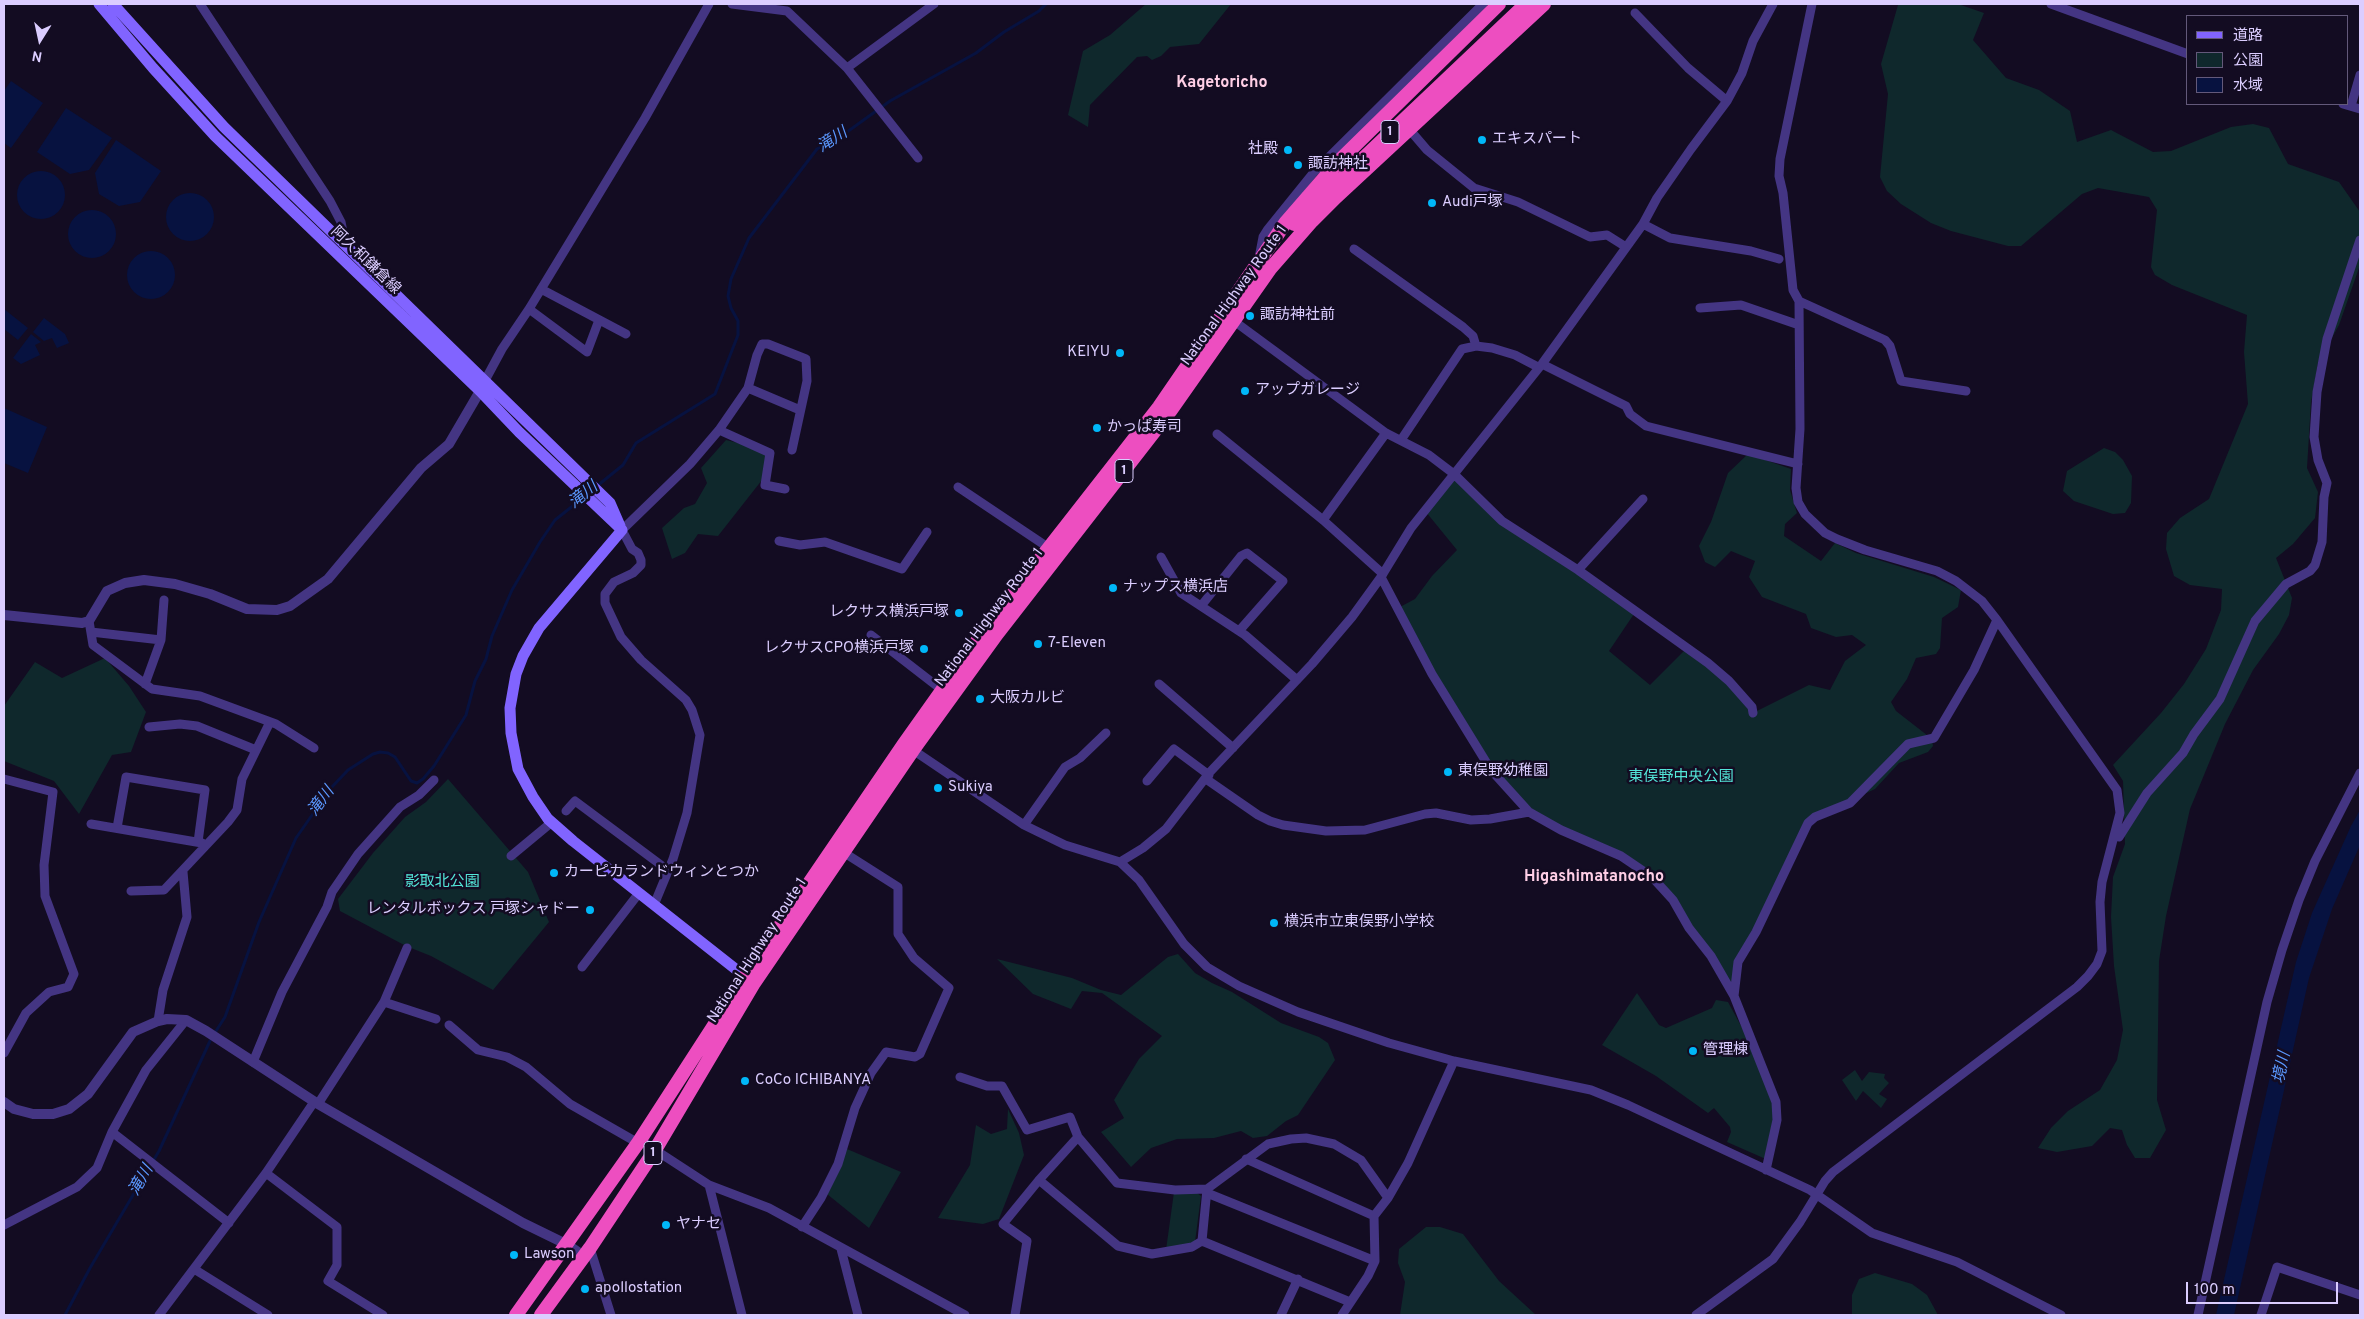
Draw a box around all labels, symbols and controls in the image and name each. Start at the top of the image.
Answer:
north arrow [15,15,65,65]
legend [2186,15,2349,105]
text: 道路 [2233,27,2263,46]
text: N [31,46,44,65]
text: 公園 [2233,52,2263,71]
district label: Kagetoricho [1176,74,1268,94]
text: 水域 [2233,77,2263,96]
road number: 1 [1381,120,1399,144]
water label: 滝川 [814,124,852,158]
place label: エキスパート [1492,131,1582,149]
marker: エキスパート [1476,134,1488,146]
place label: 社殿 [1248,141,1278,159]
marker: 社殿 [1282,144,1294,156]
place label: 諏訪神社 [1308,156,1368,174]
marker: 諏訪神社 [1292,159,1304,171]
place label: Audi戸塚 [1442,194,1503,212]
marker: Audi戸塚 [1426,197,1438,209]
street label: National Highway Route 1 [1178,222,1292,370]
street label: 阿久和鎌倉線 [326,223,404,299]
place label: 諏訪神社前 [1260,307,1335,325]
marker: 諏訪神社前 [1244,310,1256,322]
place label: KEIYU [1067,344,1110,362]
marker: KEIYU [1114,347,1126,359]
place label: アップガレージ [1255,382,1360,400]
marker: アップガレージ [1239,385,1251,397]
place label: かっぱ寿司 [1107,419,1182,437]
marker: かっぱ寿司 [1091,422,1103,434]
road number: 1 [1115,460,1133,482]
water label: 滝川 [566,478,602,514]
street label: National Highway Route 1 [932,545,1048,691]
place label: ナップス横浜店 [1123,579,1228,597]
marker: ナップス横浜店 [1107,582,1119,594]
place label: レクサス横浜戸塚 [829,604,949,622]
marker: レクサス横浜戸塚 [953,607,965,619]
place label: 7-Eleven [1048,635,1106,653]
marker: 7-Eleven [1032,638,1044,650]
place label: レクサスCPO横浜戸塚 [764,640,914,658]
marker: レクサスCPO横浜戸塚 [918,643,930,655]
place label: 大阪カルビ [990,690,1065,708]
marker: 大阪カルビ [974,693,986,705]
place label: 東俣野幼稚園 [1458,763,1548,781]
marker: 東俣野幼稚園 [1442,766,1454,778]
park label: 東俣野中央公園 [1629,769,1733,787]
place label: Sukiya [948,779,993,797]
marker: Sukiya [932,782,944,794]
water label: 滝川 [305,783,339,821]
place label: カーピカランドウィンとつか [564,864,759,882]
marker: カーピカランドウィンとつか [548,867,560,879]
district label: Higashimatanocho [1524,868,1664,888]
park label: 影取北公園 [405,874,479,892]
street label: National Highway Route 1 [704,875,812,1027]
place label: レンタルボックス 戸塚シャドー [366,901,580,919]
marker: レンタルボックス 戸塚シャドー [584,904,596,916]
place label: 横浜市立東俣野小学校 [1284,914,1434,932]
marker: 横浜市立東俣野小学校 [1268,917,1280,929]
place label: 管理棟 [1703,1042,1748,1060]
marker: 管理棟 [1687,1045,1699,1057]
water label: 境川 [2270,1050,2296,1086]
place label: CoCo ICHIBANYA [755,1072,871,1090]
marker: CoCo ICHIBANYA [739,1075,751,1087]
road number: 1 [644,1142,662,1164]
water label: 滝川 [126,1162,158,1200]
place label: ヤナセ [676,1216,721,1234]
marker: ヤナセ [660,1219,672,1231]
place label: Lawson [524,1246,574,1264]
marker: Lawson [508,1249,520,1261]
scale bar [2189,1272,2342,1304]
place label: apollostation [595,1280,682,1298]
text: 100 m [2194,1281,2235,1300]
marker: apollostation [579,1283,591,1295]

